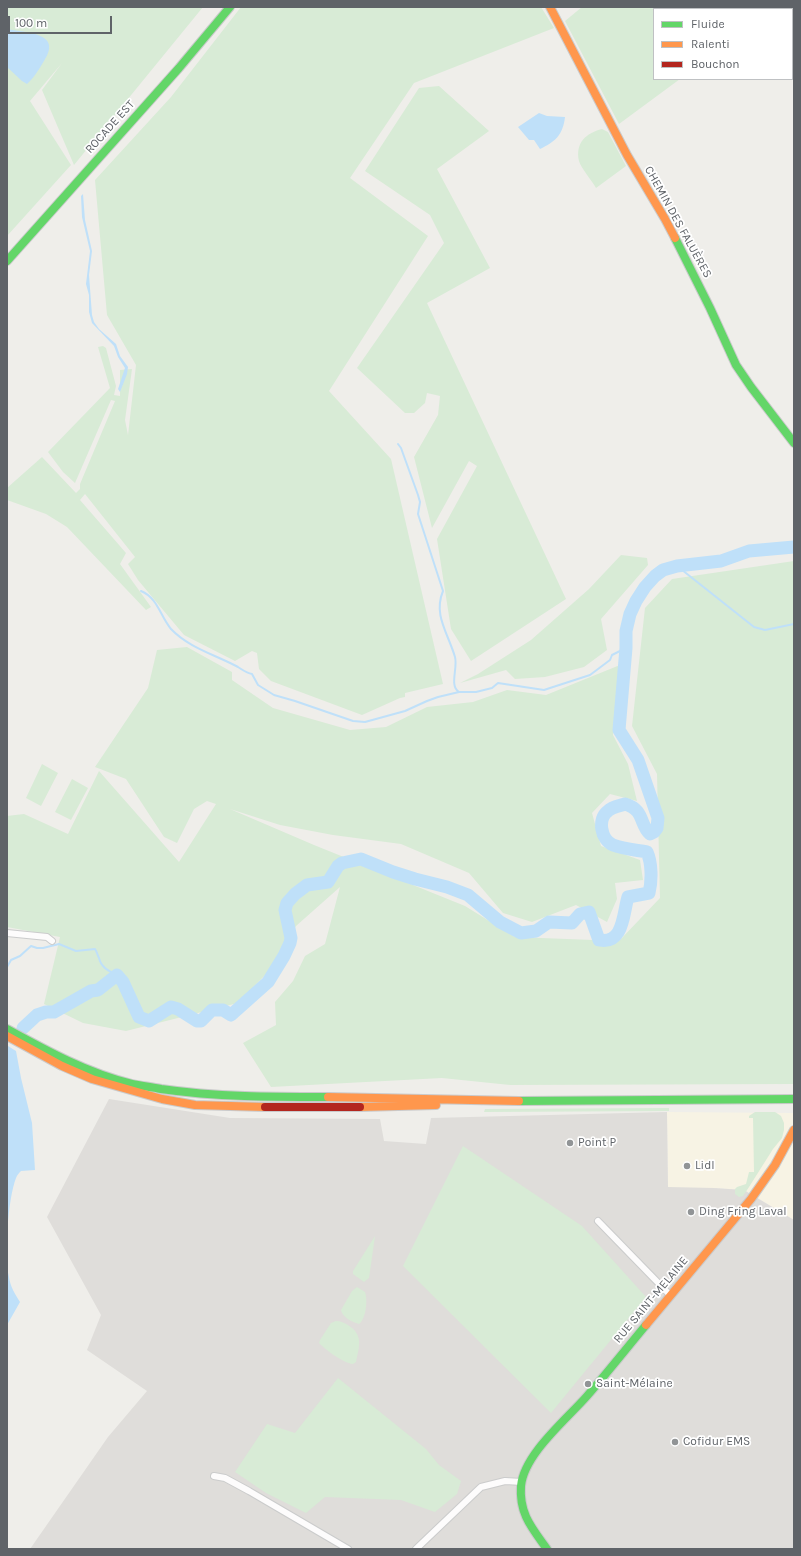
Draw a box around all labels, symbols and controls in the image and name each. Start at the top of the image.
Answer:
scale bar [10,8,114,34]
legend [653,8,793,80]
text: 100 m [15,16,47,30]
text: Fluide [691,17,725,31]
text: Ralenti [691,37,730,51]
text: Bouchon [691,57,740,71]
street label: ROCADE EST [82,97,138,157]
street label: CHEMIN DES FALUÈRES [641,164,715,280]
place label: Point P [578,1136,616,1150]
marker: Point P [565,1138,575,1148]
place label: Lidl [695,1159,715,1173]
marker: Lidl [682,1161,692,1171]
place label: Ding Fring Laval [699,1205,787,1219]
marker: Ding Fring Laval [686,1207,696,1217]
street label: RUE SAINT-MELAINE [611,1254,691,1346]
place label: Saint-Mélaine [596,1377,673,1391]
marker: Saint-Mélaine [583,1379,593,1389]
place label: Cofidur EMS [683,1435,750,1449]
marker: Cofidur EMS [670,1437,680,1447]

